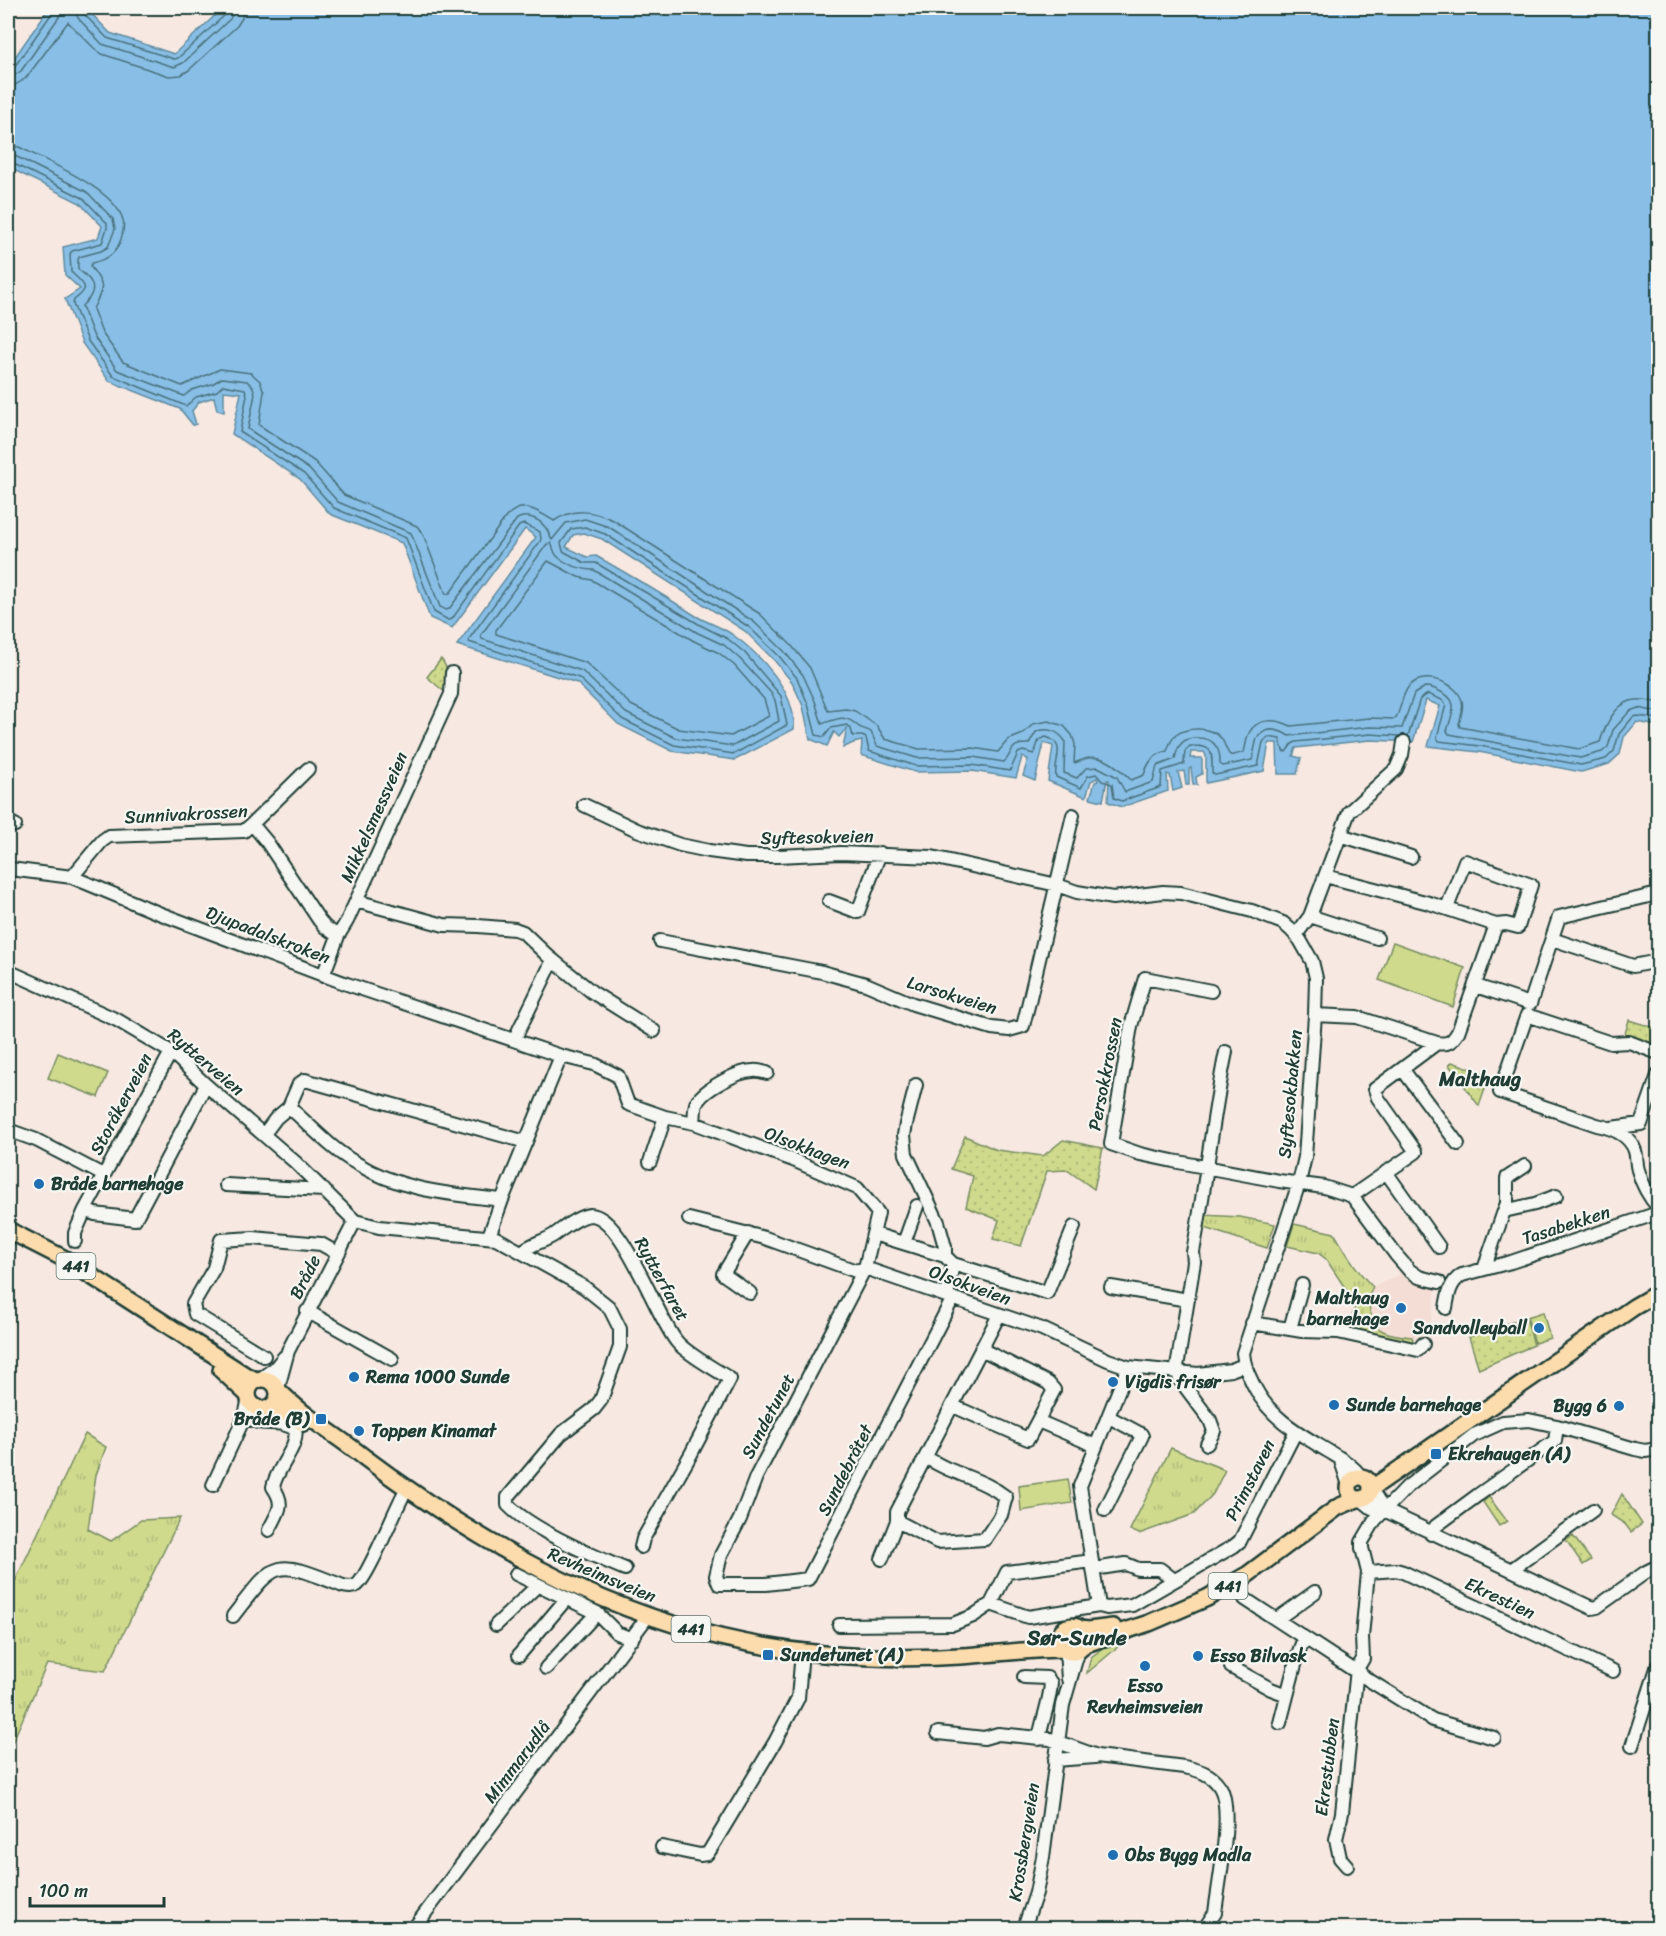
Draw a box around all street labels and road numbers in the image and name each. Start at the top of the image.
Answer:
street label: Mikkelsmessveien [331,746,417,888]
street label: Sunnivakrossen [124,795,249,833]
street label: Syftesokveien [760,820,874,854]
street label: Djupadalskroken [201,897,335,974]
street label: Larsokveien [903,966,1001,1024]
street label: Persokkrossen [1078,1014,1132,1134]
street label: Rytterveien [160,1020,252,1104]
street label: Syftesokbakken [1268,1028,1312,1160]
street label: Storåkerveien [81,1047,162,1161]
street label: Olsokhagen [759,1117,855,1179]
street label: Tasabekken [1518,1196,1615,1254]
street label: Rytterfaret [626,1231,698,1327]
street label: Bråde [280,1249,330,1305]
road number: 441 [56,1253,96,1279]
street label: Olsokveien [924,1255,1016,1315]
street label: Sundetunet [732,1367,804,1465]
street label: Sundebråtet [808,1418,882,1521]
street label: Primstaven [1216,1433,1284,1527]
street label: Revheimsveien [543,1538,662,1612]
street label: Ekrestien [1459,1568,1541,1628]
road number: 441 [1208,1573,1248,1599]
road number: 441 [672,1616,710,1642]
street label: Mimmarudlå [475,1714,559,1810]
street label: Ekrestubben [1305,1716,1349,1818]
street label: Krossbergveien [999,1780,1049,1904]

